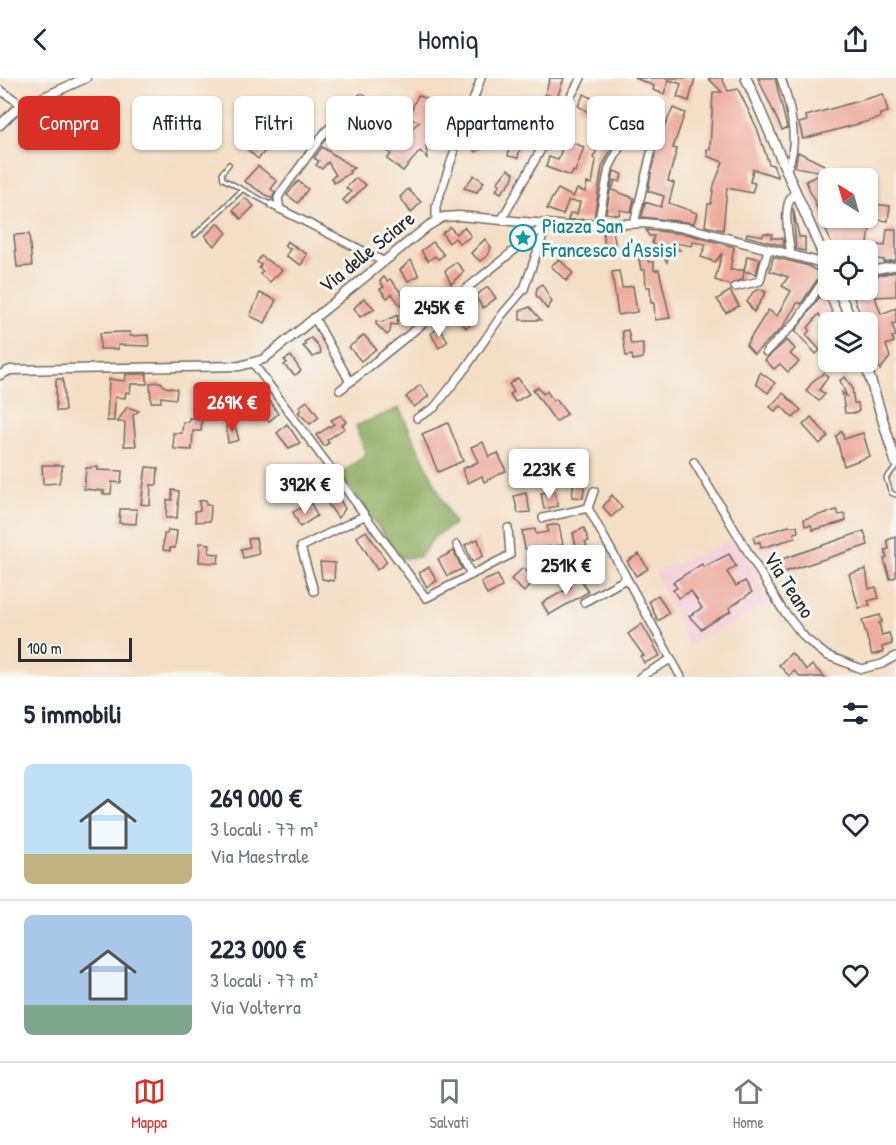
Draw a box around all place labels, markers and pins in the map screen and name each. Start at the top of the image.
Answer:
place label: Piazza San Francesco d'Assisi [541,211,677,264]
place icon: Piazza San Francesco d'Assisi [508,223,538,253]
pin: 245K € [390,287,488,338]
pin: 269K € [183,382,281,433]
pin: 223K € [500,449,598,500]
pin: 392K € [256,464,354,515]
pin: 251K € [517,545,615,596]

